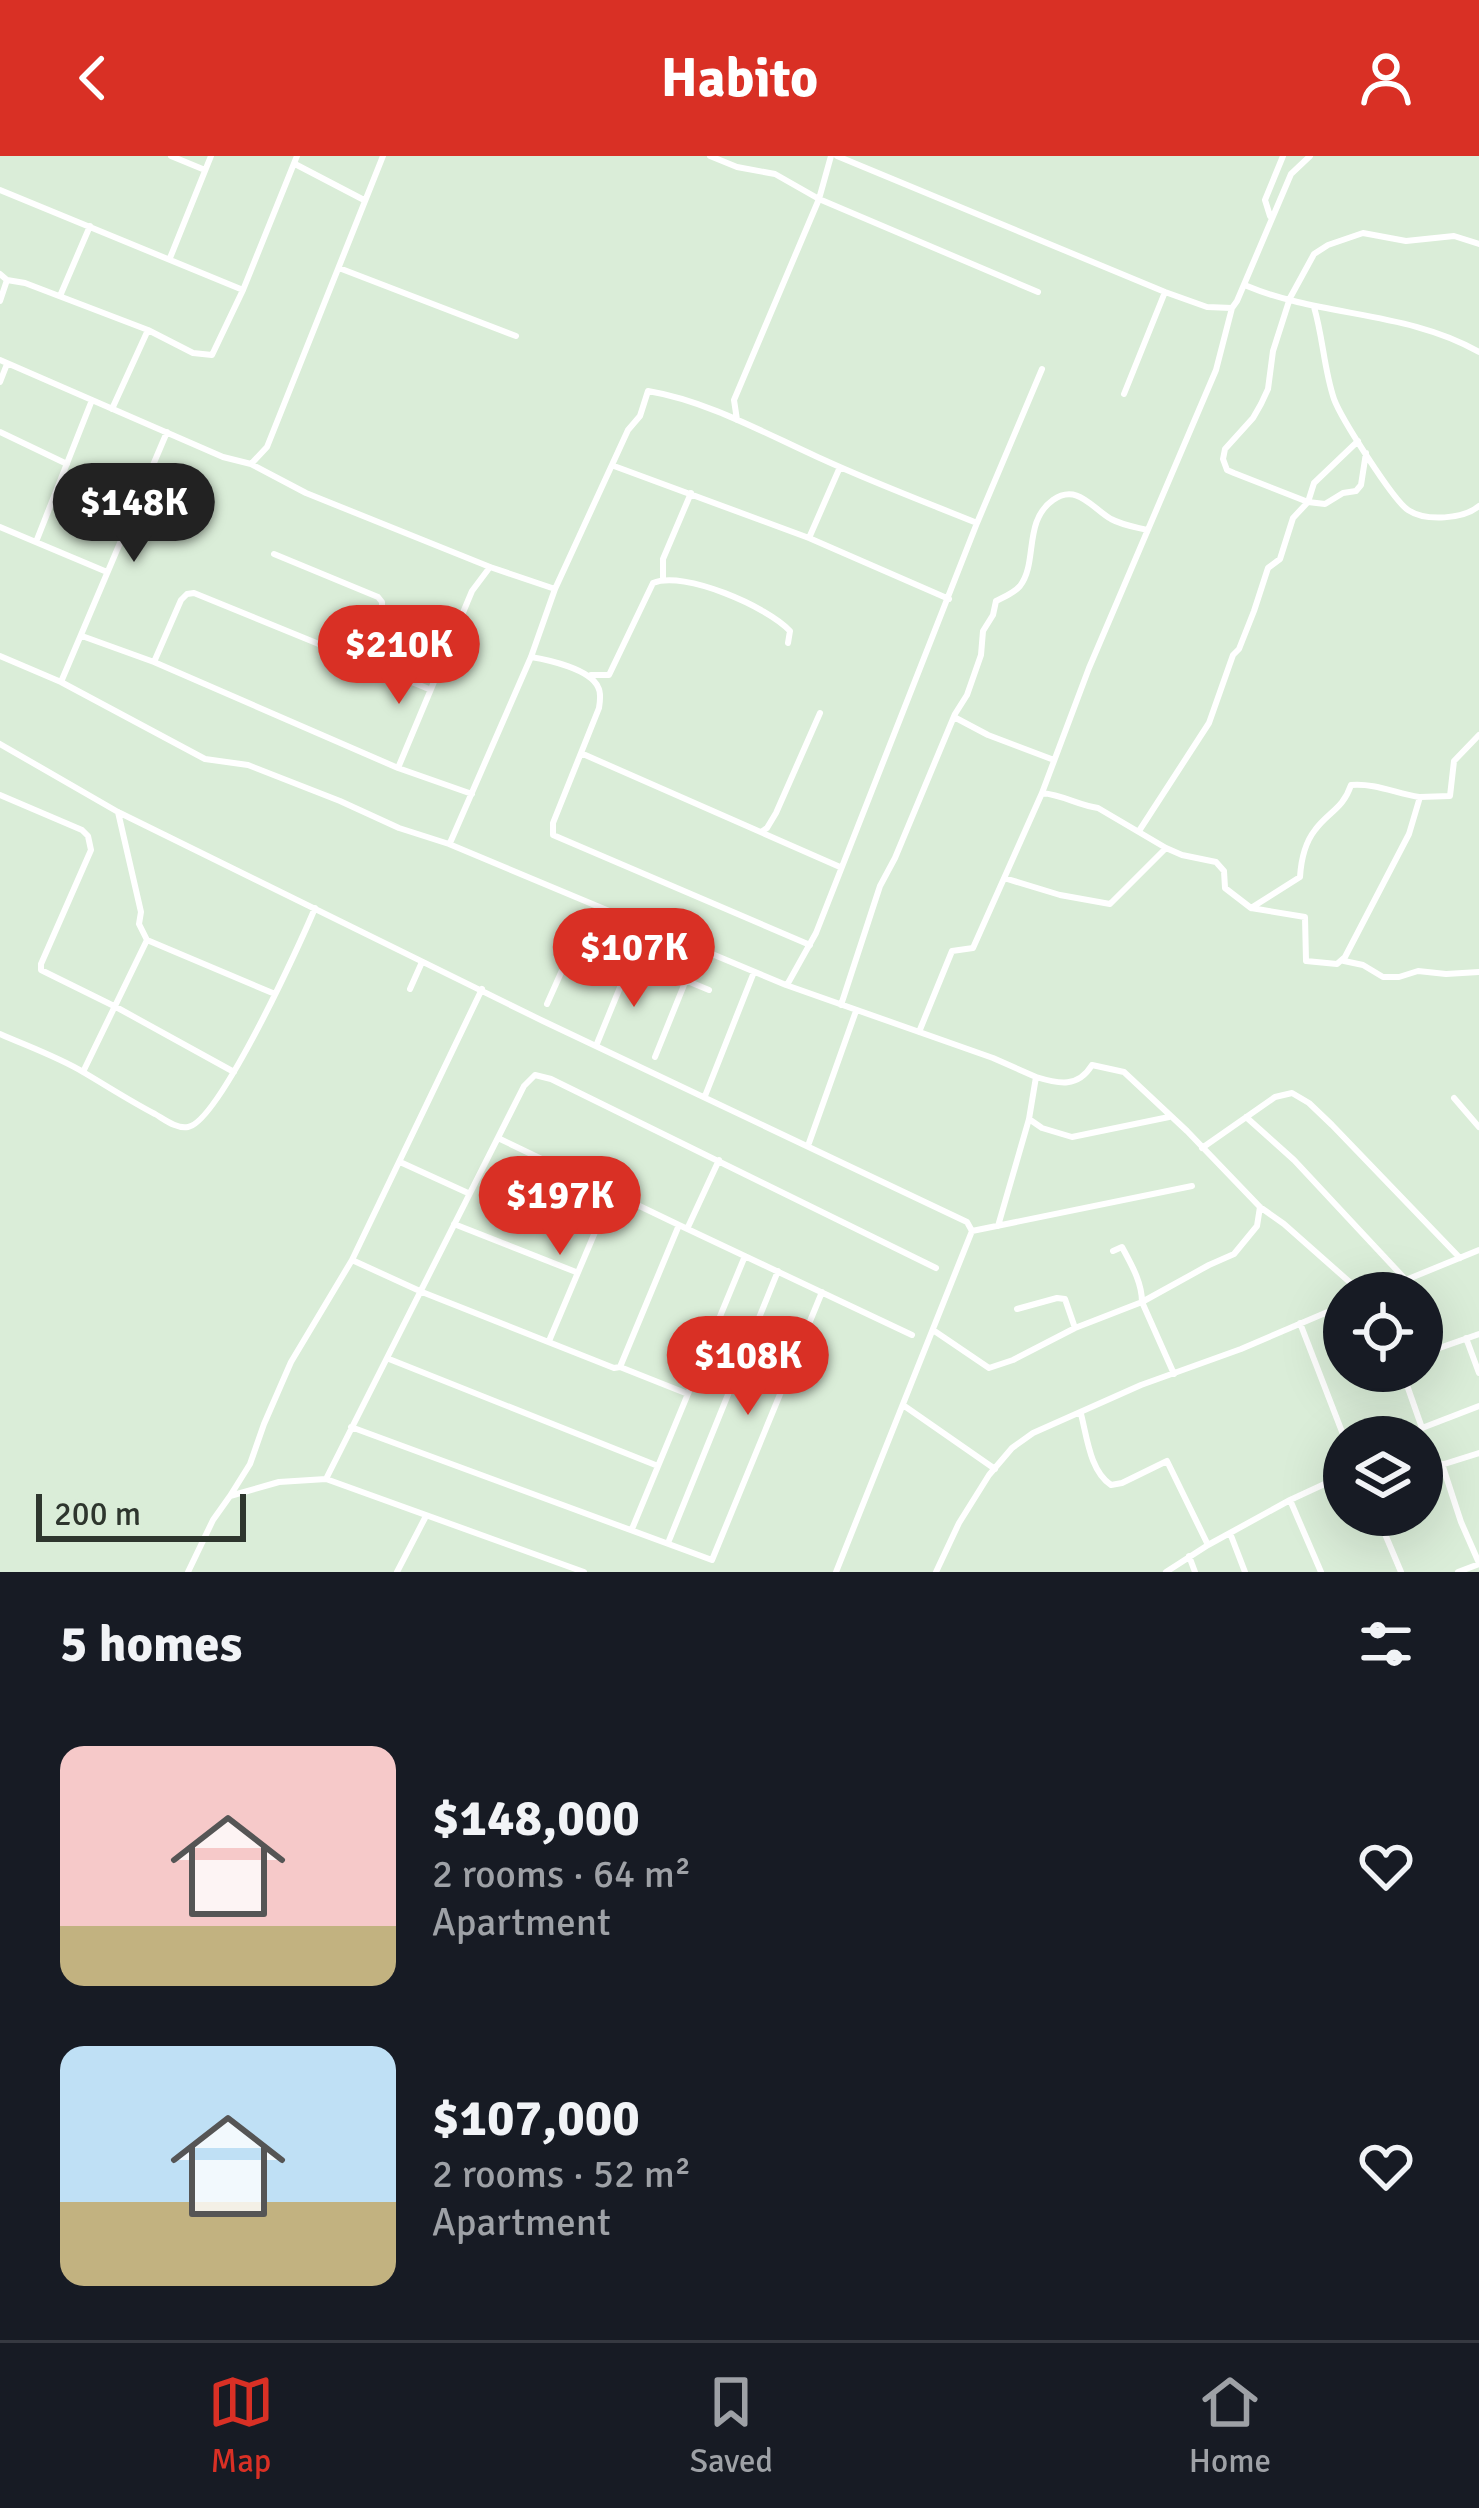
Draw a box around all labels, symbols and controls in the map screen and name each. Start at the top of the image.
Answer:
icon: back [60,45,126,111]
text: Habito [661,45,818,112]
icon: person [1353,45,1419,111]
pin: $148K [50,463,218,565]
text: $148K [80,478,188,526]
pin: $210K [315,605,483,707]
text: $210K [345,620,453,668]
pin: $107K [550,908,718,1010]
text: $107K [580,923,688,971]
pin: $197K [476,1156,644,1258]
text: $197K [506,1171,614,1219]
map controls [1323,1272,1443,1536]
button: locate [1323,1272,1443,1392]
pin: $108K [664,1316,832,1418]
text: $108K [694,1331,802,1379]
button: layers [1323,1416,1443,1536]
scale bar [36,1488,246,1541]
text: 200 m [54,1494,141,1535]
icon: filters [1353,1611,1419,1677]
text: 5 homes [60,1613,242,1676]
text: $148,000 [432,1787,640,1850]
icon: home [156,1794,300,1938]
icon: heart [1353,1833,1419,1899]
text: 2 rooms · 64 m² [432,1850,691,1898]
text: Apartment [432,1898,611,1946]
text: $107,000 [432,2087,640,2150]
icon: home [156,2094,300,2238]
icon: heart [1353,2133,1419,2199]
text: 2 rooms · 52 m² [432,2150,691,2198]
text: Apartment [432,2198,611,2246]
tab: Map [208,2369,274,2482]
tab: Saved [690,2369,773,2482]
tab: Home [1189,2369,1271,2482]

